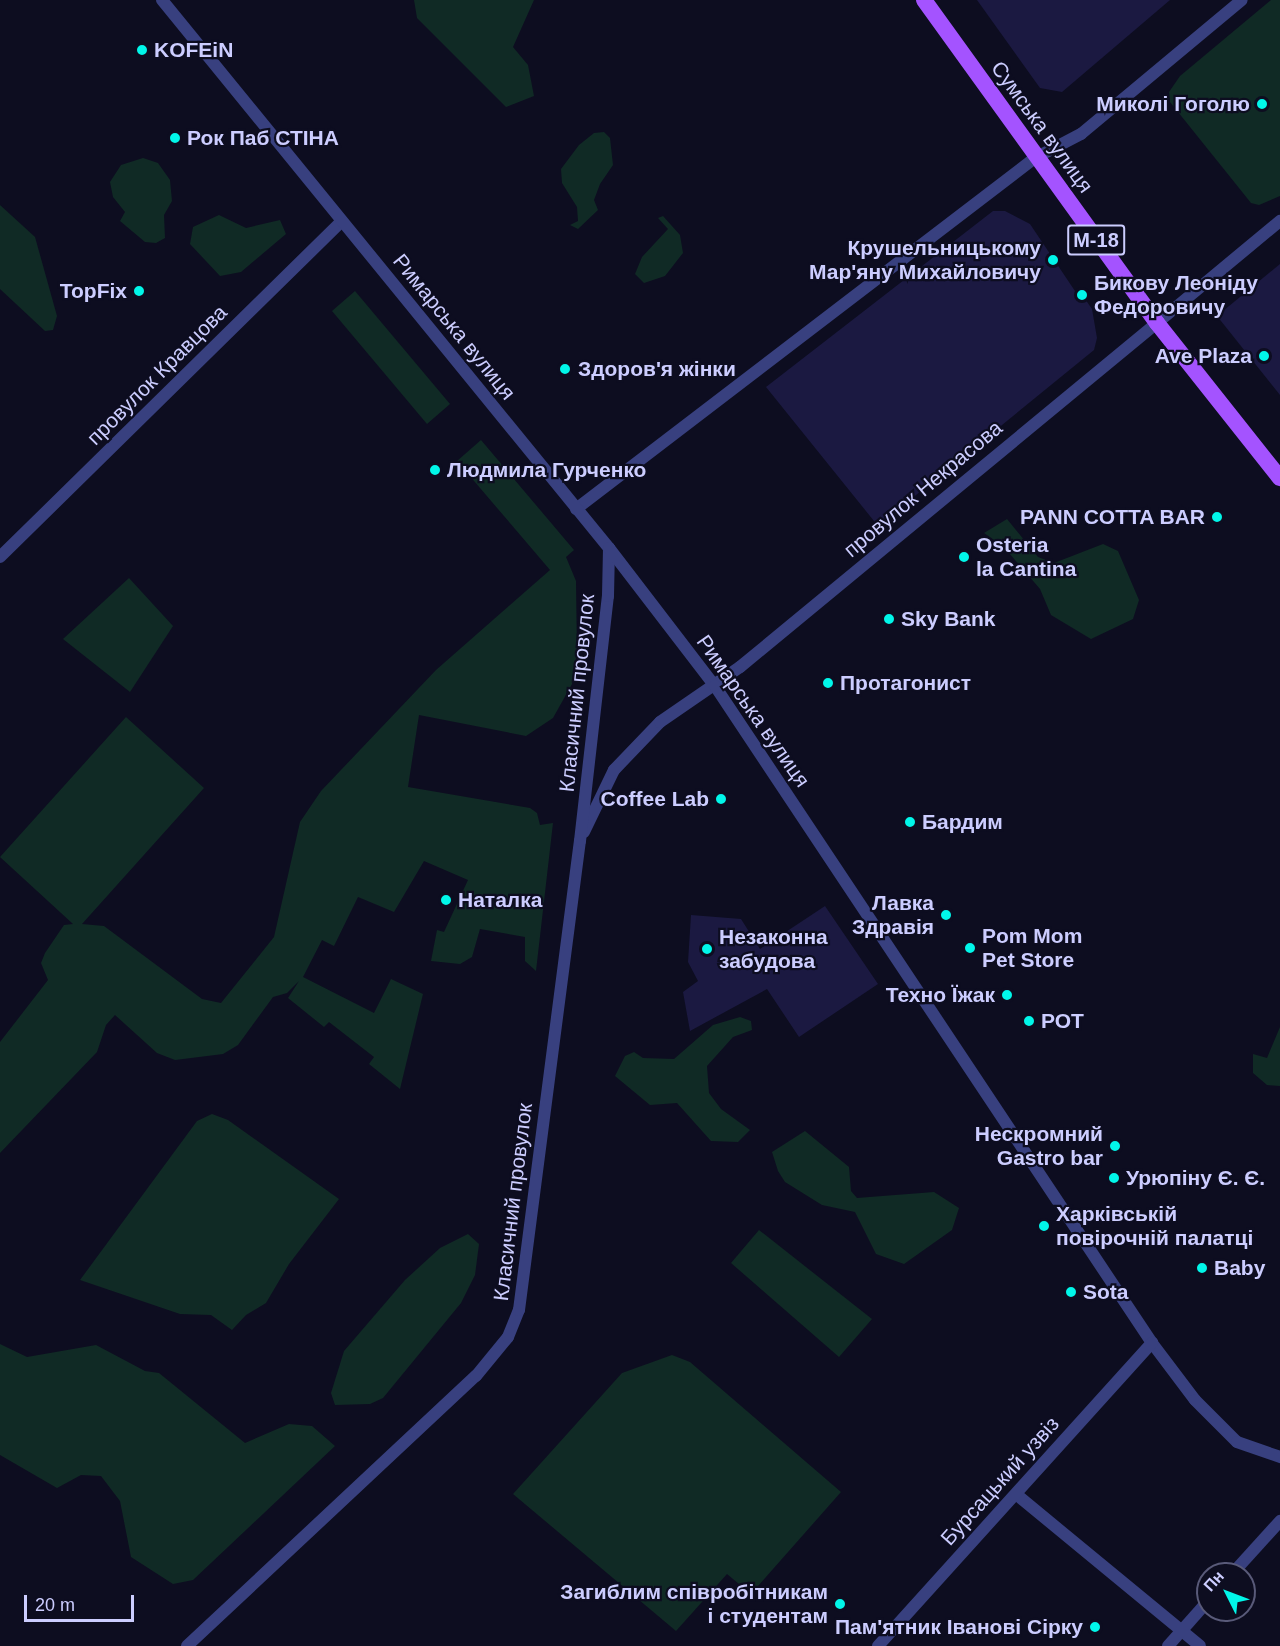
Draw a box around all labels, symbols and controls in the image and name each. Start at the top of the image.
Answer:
place label: KOFEiN [154,37,233,63]
marker: KOFEiN [135,43,149,57]
street label: Сумська вулиця [986,56,1098,198]
place label: Миколі Гоголю [1096,91,1250,117]
marker: Миколі Гоголю [1255,97,1269,111]
place label: Рок Паб СТІНА [187,125,339,151]
marker: Рок Паб СТІНА [168,131,182,145]
road number: М-18 [1066,223,1126,257]
place label: Крушельницькому Мар'яну Михайловичу [809,235,1041,285]
street label: Римарська вулиця [387,249,521,405]
marker: Крушельницькому Мар'яну Михайловичу [1046,253,1060,267]
place label: Бикову Леоніду Федоровичу [1094,270,1258,320]
place label: TopFix [60,278,127,304]
marker: TopFix [132,284,146,298]
marker: Бикову Леоніду Федоровичу [1075,288,1089,302]
street label: провулок Кравцова [82,300,232,450]
place label: Ave Plaza [1155,343,1252,369]
marker: Ave Plaza [1257,349,1271,363]
place label: Здоров'я жінки [578,356,736,382]
marker: Здоров'я жінки [556,360,574,378]
street label: провулок Некрасова [839,415,1007,563]
place label: Людмила Гурченко [447,457,646,483]
marker: Людмила Гурченко [428,463,442,477]
place label: PANN COTTA BAR [1019,504,1205,530]
marker: PANN COTTA BAR [1210,510,1224,524]
place label: Osteria la Cantina [976,532,1076,582]
marker: Osteria la Cantina [957,550,971,564]
street label: Класичний провулок [554,593,600,793]
place label: Sky Bank [901,606,996,632]
marker: Sky Bank [882,612,896,626]
street label: Римарська вулиця [691,630,815,792]
place label: Протагонист [840,670,971,696]
marker: Протагонист [821,676,835,690]
place label: Coffee Lab [600,786,709,812]
marker: Coffee Lab [714,792,728,806]
place label: Бардим [922,809,1003,835]
marker: Бардим [903,815,917,829]
place label: Наталка [458,887,542,913]
place label: Лавка Здравія [852,890,934,940]
marker: Наталка [439,893,453,907]
marker: Лавка Здравія [939,908,953,922]
place label: Pom Mom Pet Store [982,923,1082,973]
place label: Незаконна забудова [719,924,828,974]
marker: Pom Mom Pet Store [963,941,977,955]
marker: Незаконна забудова [700,942,714,956]
place label: Техно Їжак [886,982,995,1008]
marker: Техно Їжак [1000,988,1014,1002]
place label: РОТ [1041,1008,1084,1034]
marker: РОТ [1022,1014,1036,1028]
street label: Класичний провулок [488,1102,538,1302]
place label: Нескромний Gastro bar [975,1121,1103,1171]
marker: Нескромний Gastro bar [1108,1139,1122,1153]
place label: Урюпіну Є. Є. [1126,1165,1265,1191]
marker: Урюпіну Є. Є. [1107,1171,1121,1185]
place label: Харківській повірочній палатці [1056,1201,1253,1251]
marker: Харківській повірочній палатці [1037,1219,1051,1233]
place label: Baby [1214,1255,1265,1281]
marker: Baby [1195,1261,1209,1275]
place label: Sota [1083,1279,1129,1305]
marker: Sota [1064,1285,1078,1299]
street label: Бурсацький узвіз [936,1411,1064,1551]
north arrow [1196,1562,1256,1622]
text: Пн [1200,1567,1227,1595]
place label: Загиблим співробітникам і студентам [560,1579,828,1629]
scale bar [27,1583,136,1621]
text: 20 m [35,1595,75,1615]
marker: Загиблим співробітникам і студентам [833,1597,847,1611]
place label: Пам'ятник Іванові Сірку [835,1614,1083,1640]
marker: Пам'ятник Іванові Сірку [1088,1620,1102,1634]

